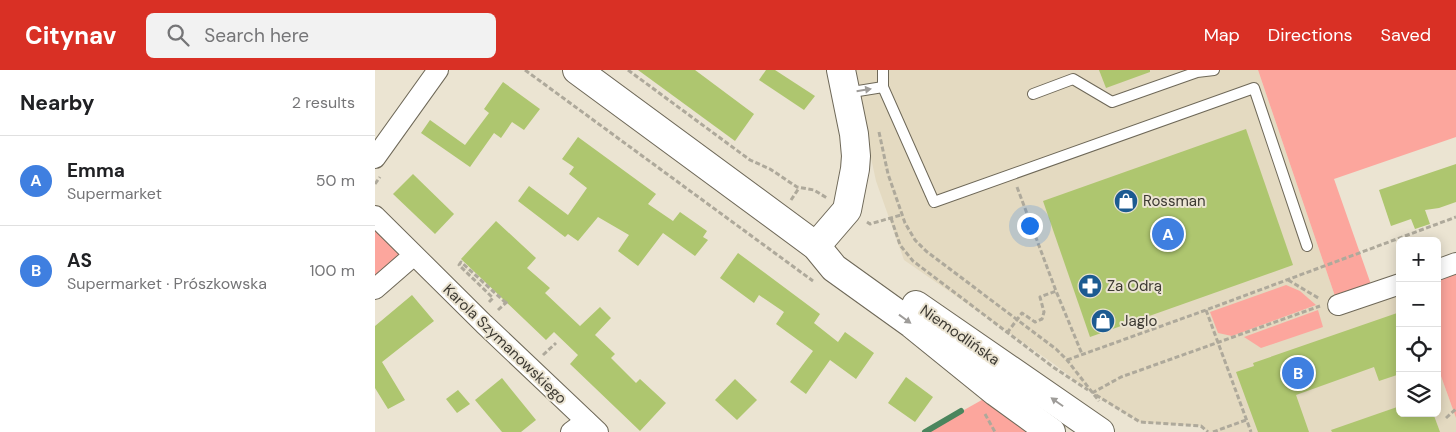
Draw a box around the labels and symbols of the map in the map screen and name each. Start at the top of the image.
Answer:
one-way arrow [857,86,873,94]
shop icon: Rossman [1113,188,1139,214]
place label: Rossman [1143,191,1206,211]
your location [1017,213,1043,239]
pin: A [1152,215,1184,253]
pharmacy icon: Za Odrą [1077,273,1103,299]
place label: Za Odrą [1107,276,1162,296]
street label: Karola Szymanowskiego [439,280,571,408]
street label: Niemodlińska [916,300,1004,370]
shop icon: Jaglo [1090,308,1116,334]
place label: Jaglo [1121,311,1157,331]
one-way arrow [898,314,912,324]
pin: B [1282,354,1314,392]
one-way arrow [1050,397,1064,407]

